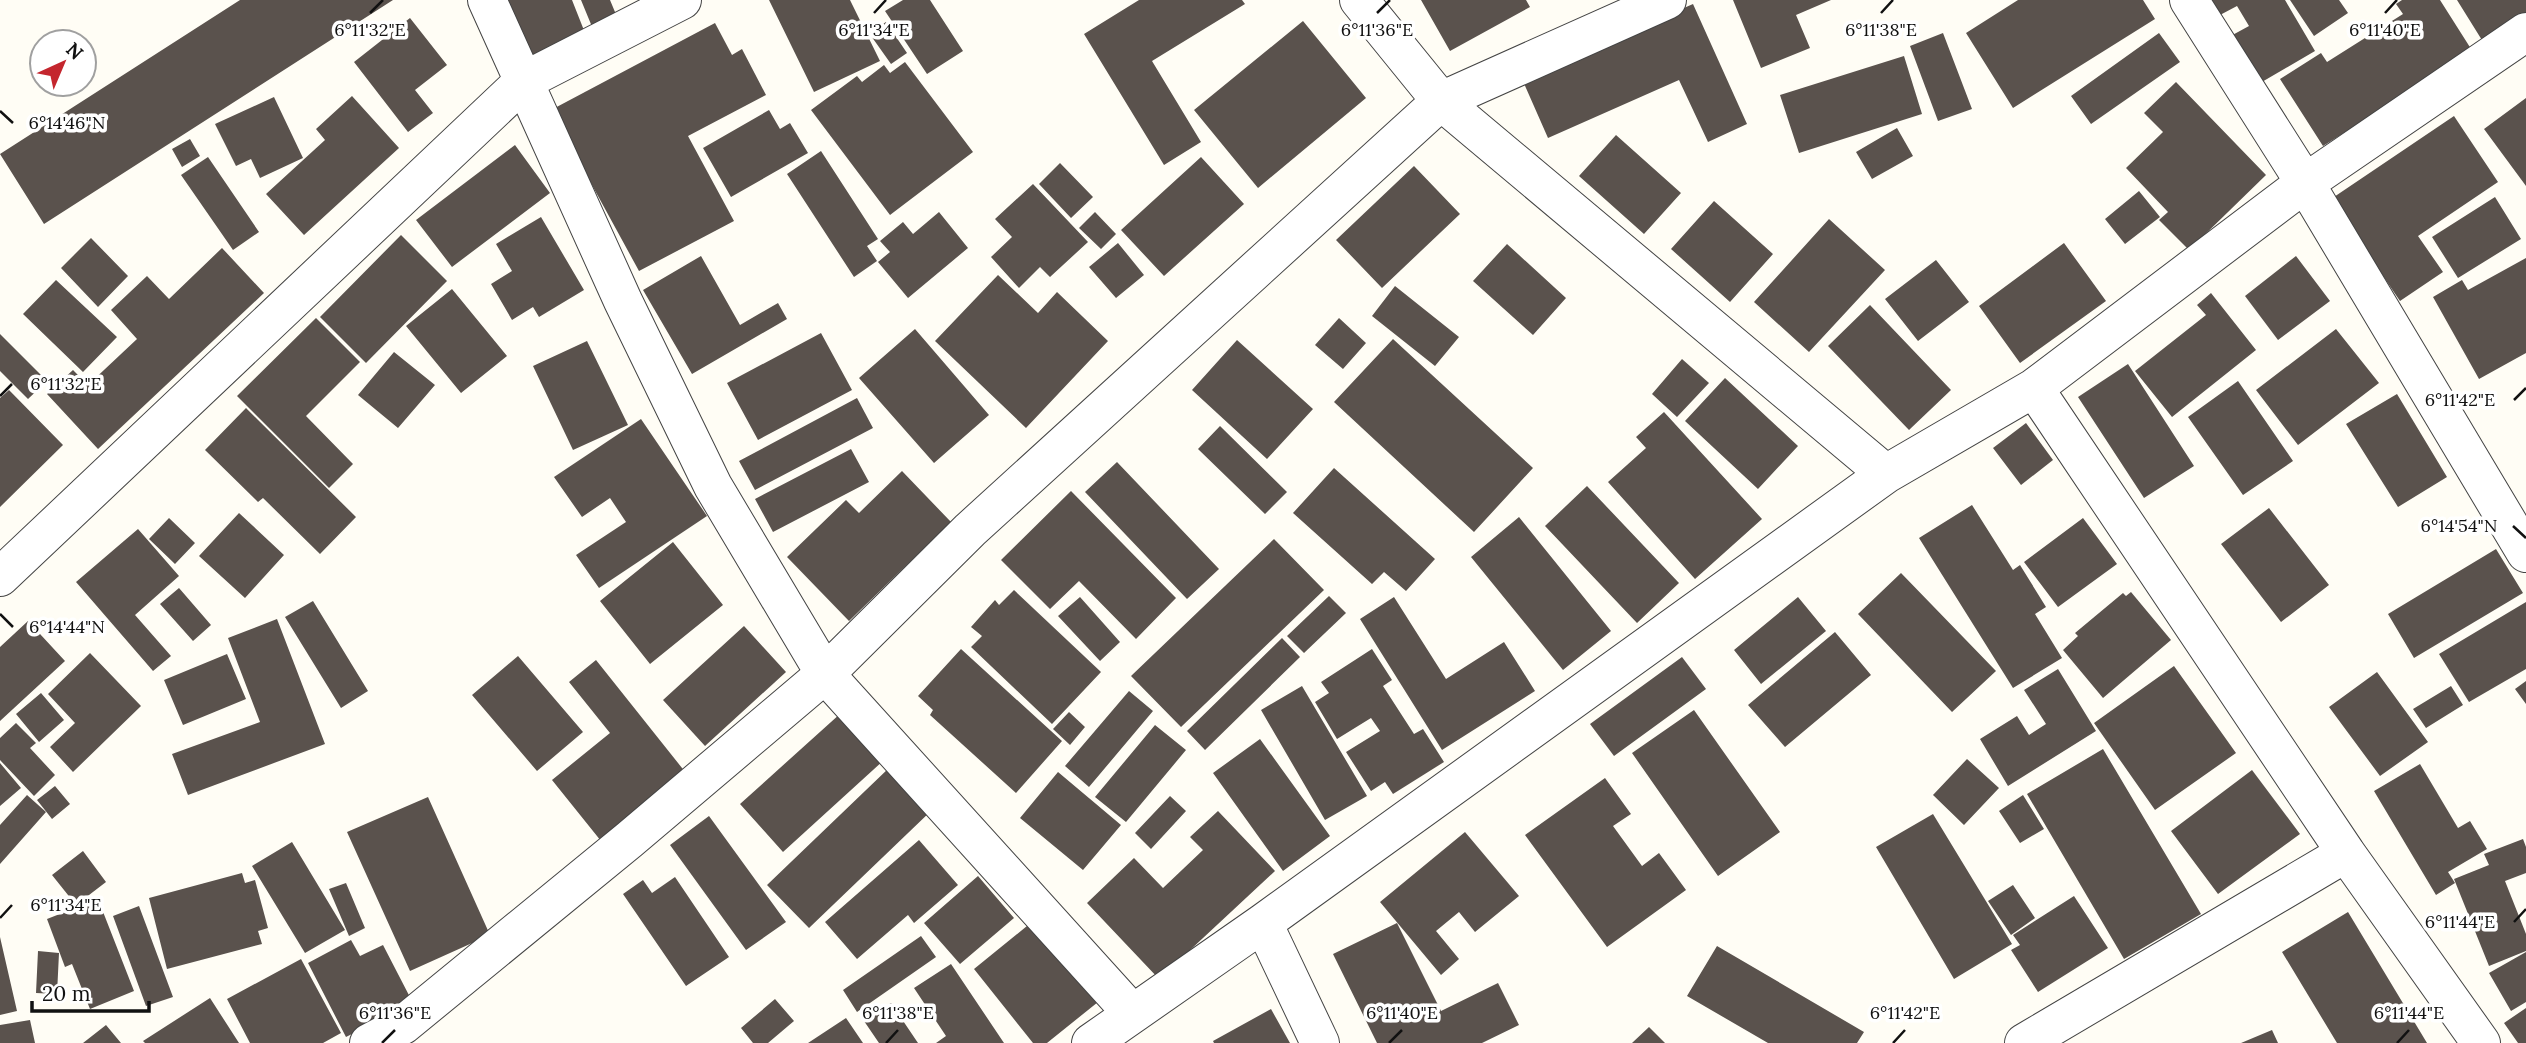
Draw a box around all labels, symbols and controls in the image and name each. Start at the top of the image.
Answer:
text: 6°11'32"E [334,18,406,41]
text: 6°11'34"E [838,18,910,41]
text: 6°11'36"E [1341,18,1413,41]
text: 6°11'38"E [1845,18,1917,41]
text: 6°11'40"E [2349,18,2421,41]
north arrow [28,28,98,98]
text: N [61,37,89,65]
text: 6°14'46"N [29,111,105,134]
text: 6°11'32"E [30,372,102,395]
text: 6°11'42"E [2425,388,2495,411]
text: 6°14'54"N [2421,514,2497,537]
text: 6°14'44"N [29,615,105,638]
text: 6°11'34"E [30,893,102,916]
text: 6°11'44"E [2425,910,2495,933]
scale bar [32,970,149,1014]
text: 20 m [42,980,91,1007]
text: 6°11'36"E [359,1001,431,1024]
text: 6°11'38"E [862,1001,934,1024]
text: 6°11'40"E [1366,1001,1438,1024]
text: 6°11'42"E [1870,1001,1940,1024]
text: 6°11'44"E [2374,1001,2444,1024]

